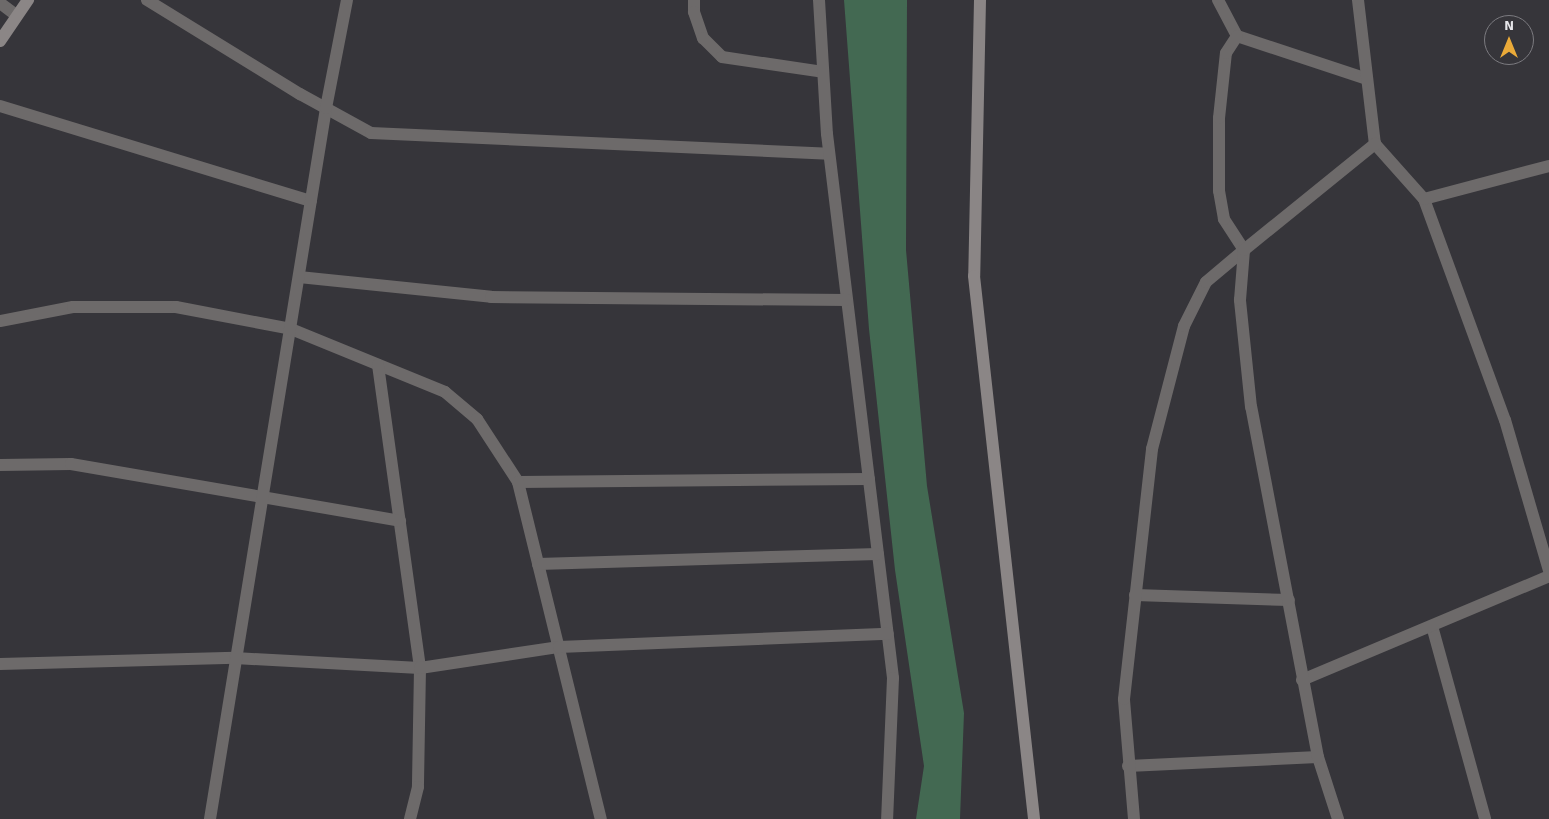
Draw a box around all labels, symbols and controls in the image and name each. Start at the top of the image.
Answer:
north arrow [1484,15,1534,65]
text: N [1504,17,1514,34]

